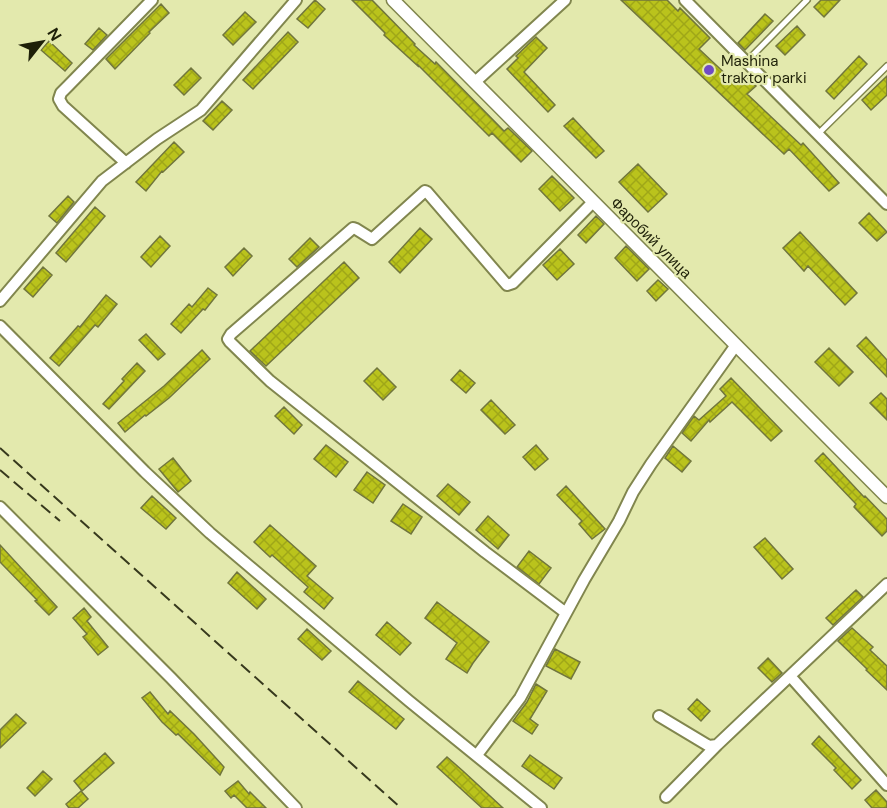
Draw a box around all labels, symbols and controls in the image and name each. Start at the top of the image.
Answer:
north arrow [12,12,72,72]
text: N [42,24,66,45]
place label: Mashina traktor parki [721,51,807,88]
marker: Mashina traktor parki [702,63,716,77]
street label: Фаробий улица [606,193,696,283]

